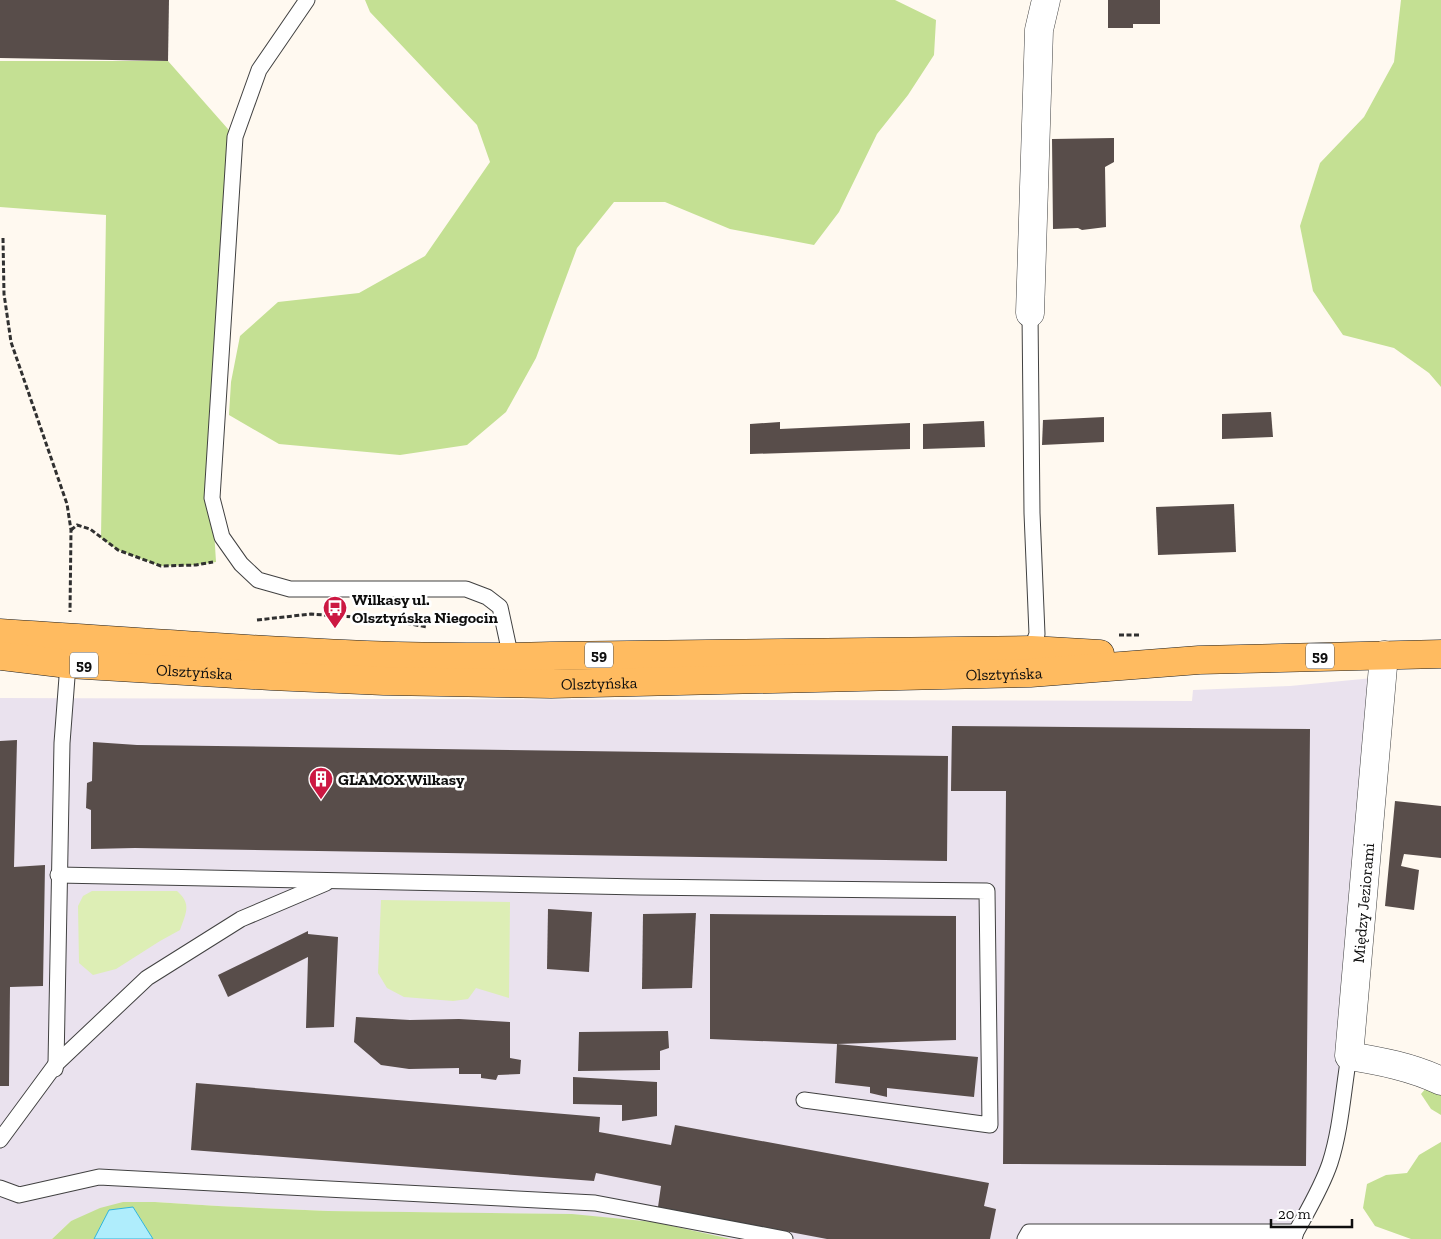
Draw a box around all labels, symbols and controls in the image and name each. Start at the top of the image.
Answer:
place label: Wilkasy ul. Olsztyńska Niegocin [352,590,498,627]
bus stop icon: Wilkasy ul. Olsztyńska Niegocin [322,595,348,629]
road number: 59 [585,642,613,668]
road number: 59 [1306,644,1334,668]
road number: 59 [70,652,98,678]
street label: Olsztyńska [155,660,233,684]
street label: Olsztyńska [965,663,1043,684]
street label: Olsztyńska [561,673,638,694]
building icon: GLAMOX Wilkasy [308,766,334,800]
place label: GLAMOX Wilkasy [338,770,465,789]
street label: Między Jeziorami [1349,842,1378,964]
scale bar [1271,1196,1352,1228]
text: 20 m [1278,1205,1311,1223]

